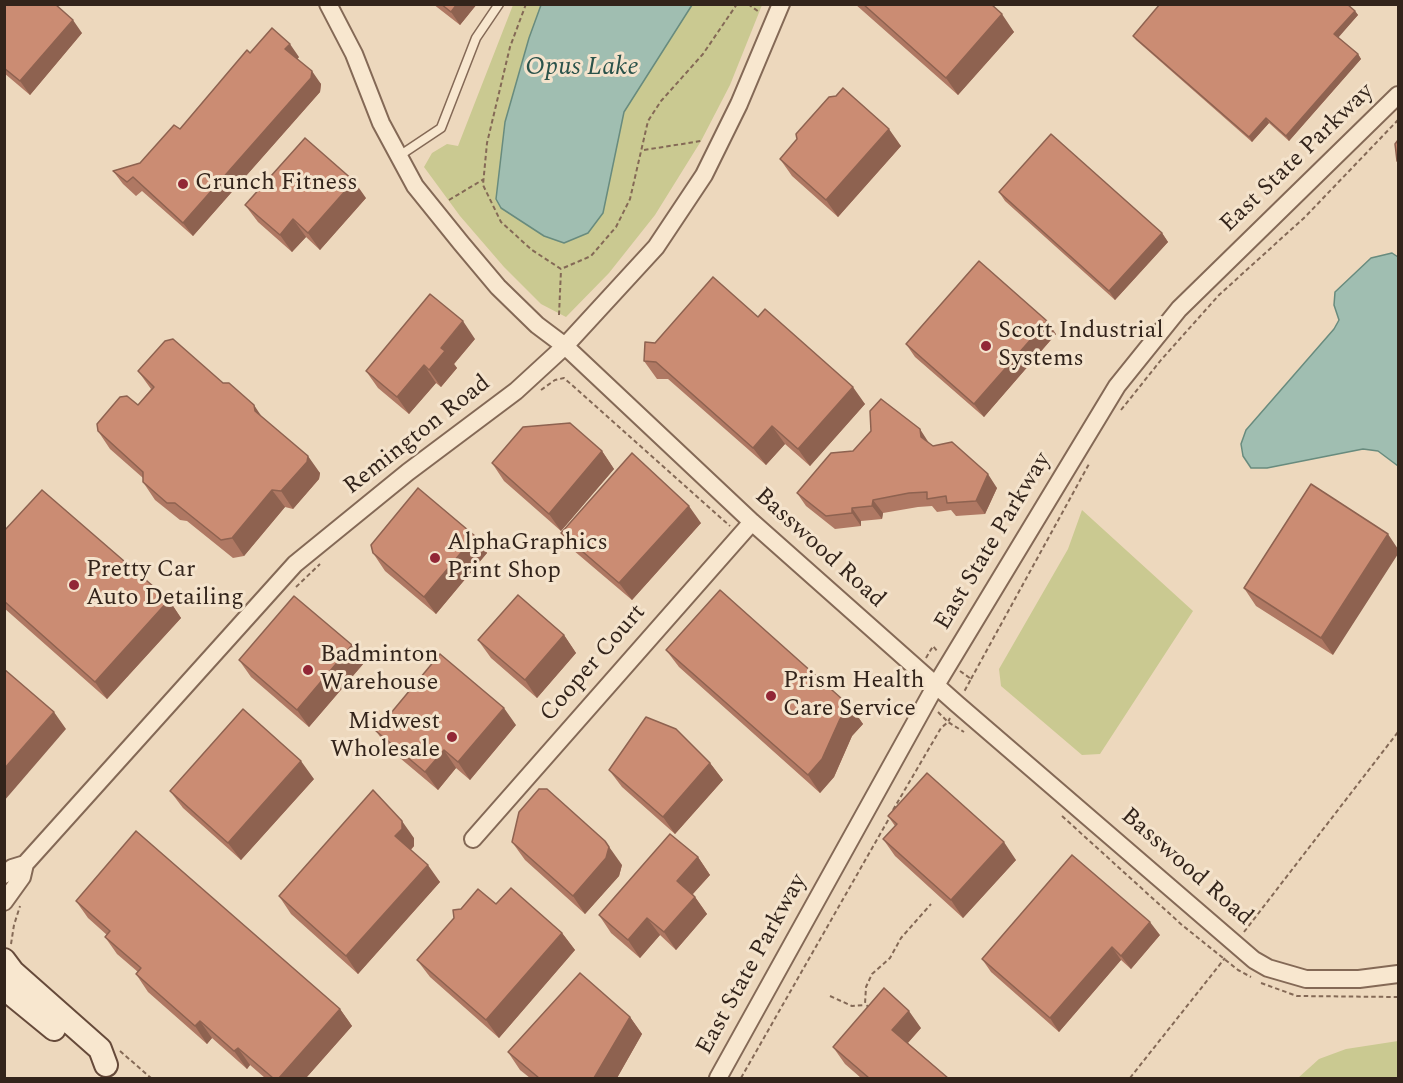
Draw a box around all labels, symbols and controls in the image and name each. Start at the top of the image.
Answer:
water label: Opus Lake [525,53,639,85]
street label: East State Parkway [1215,78,1381,240]
place label: Crunch Fitness [195,170,358,198]
marker: Crunch Fitness [176,177,190,191]
place label: Scott Industrial Systems [998,318,1163,374]
marker: Scott Industrial Systems [979,339,993,353]
street label: Remington Road [339,370,497,502]
street label: East State Parkway [930,448,1058,636]
street label: Basswood Road [748,483,890,615]
place label: AlphaGraphics Print Shop [447,530,608,586]
marker: AlphaGraphics Print Shop [428,551,442,565]
place label: Pretty Car Auto Detailing [86,557,244,613]
marker: Pretty Car Auto Detailing [67,578,81,592]
street label: Cooper Court [535,599,653,729]
place label: Badminton Warehouse [320,642,438,698]
marker: Badminton Warehouse [301,663,315,677]
place label: Prism Health Care Service [783,668,924,724]
marker: Prism Health Care Service [764,689,778,703]
place label: Midwest Wholesale [330,709,440,765]
marker: Midwest Wholesale [445,730,459,744]
street label: Basswood Road [1114,803,1258,933]
street label: East State Parkway [691,870,815,1060]

